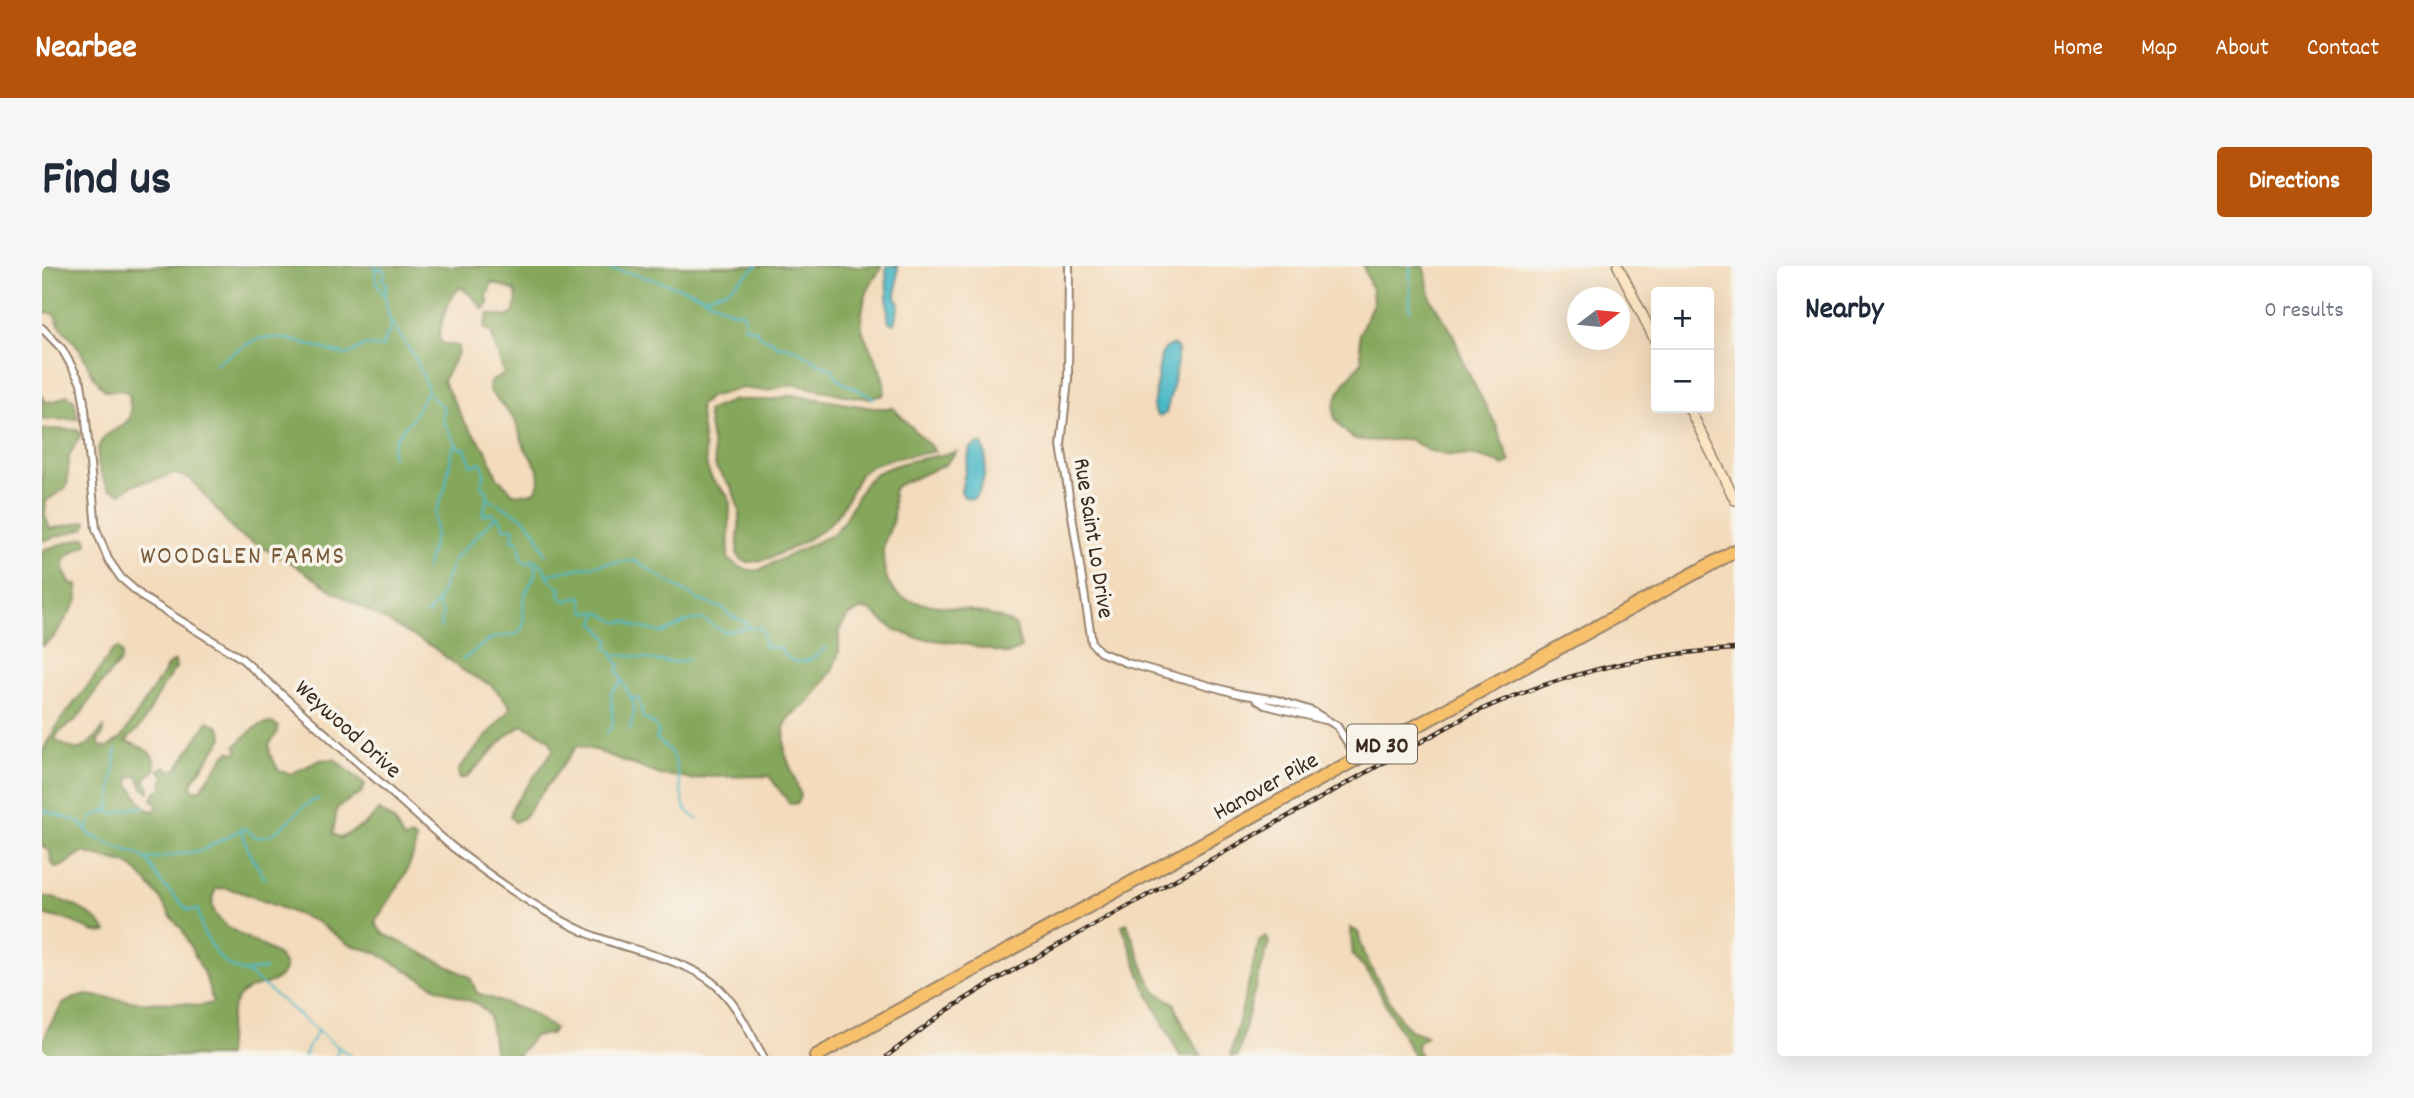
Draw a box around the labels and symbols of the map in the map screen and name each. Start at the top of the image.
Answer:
north arrow [1567,287,1630,350]
street label: Rue Saint Lo Drive [1063,456,1121,621]
district label: WOODGLEN FARMS [140,539,346,576]
street label: Weywood Drive [286,673,408,788]
road number: MD 30 [1347,724,1417,764]
street label: Hanover Pike [1207,745,1325,831]

